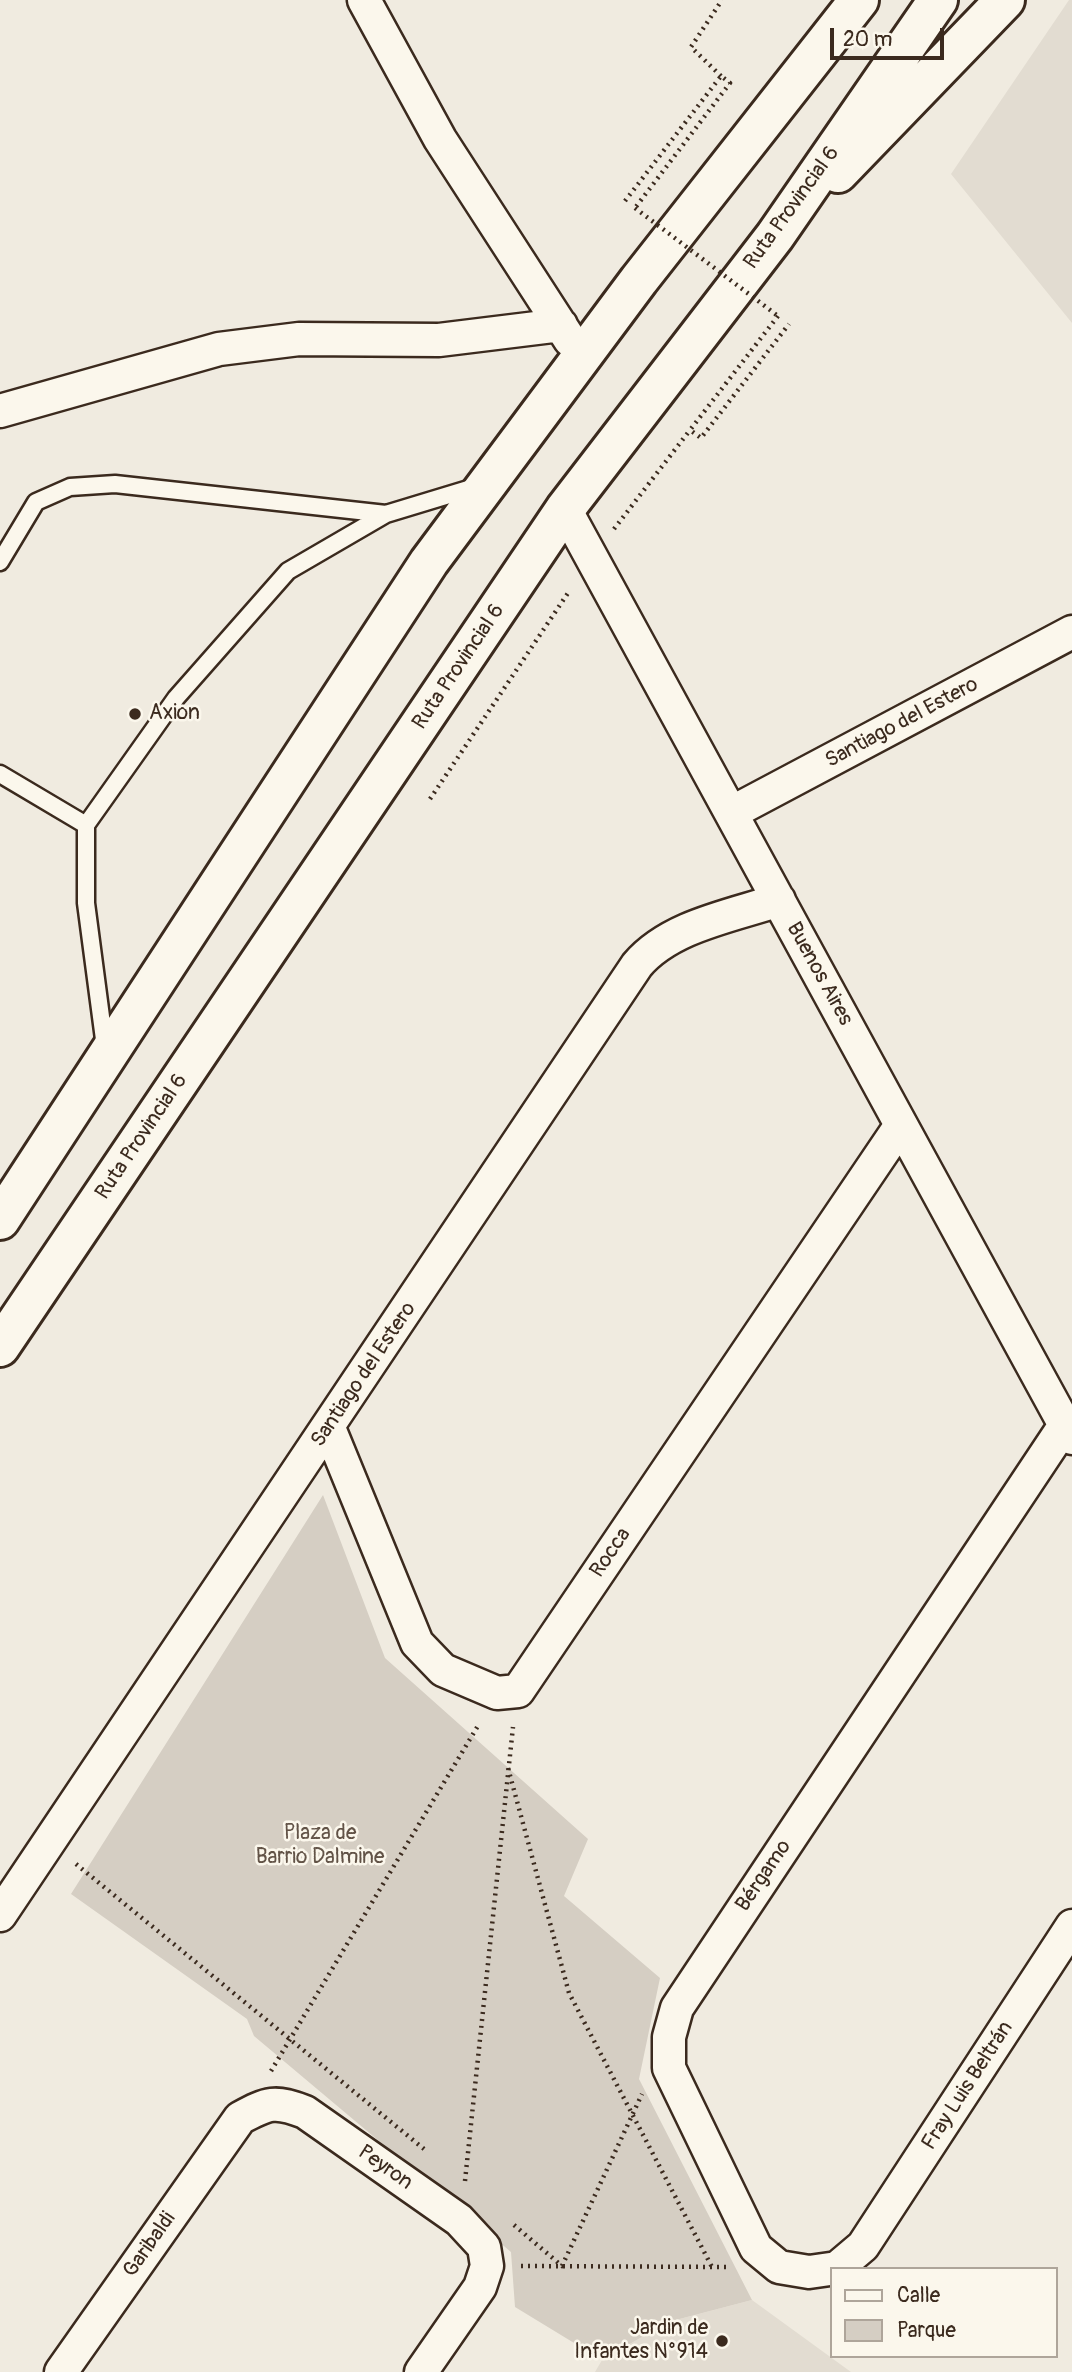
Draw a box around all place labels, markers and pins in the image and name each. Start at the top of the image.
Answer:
place label: Axion [149,701,200,727]
marker: Axion [127,706,143,722]
place label: Jardin de Infantes N°914 [574,2316,708,2366]
marker: Jardin de Infantes N°914 [714,2333,730,2349]

